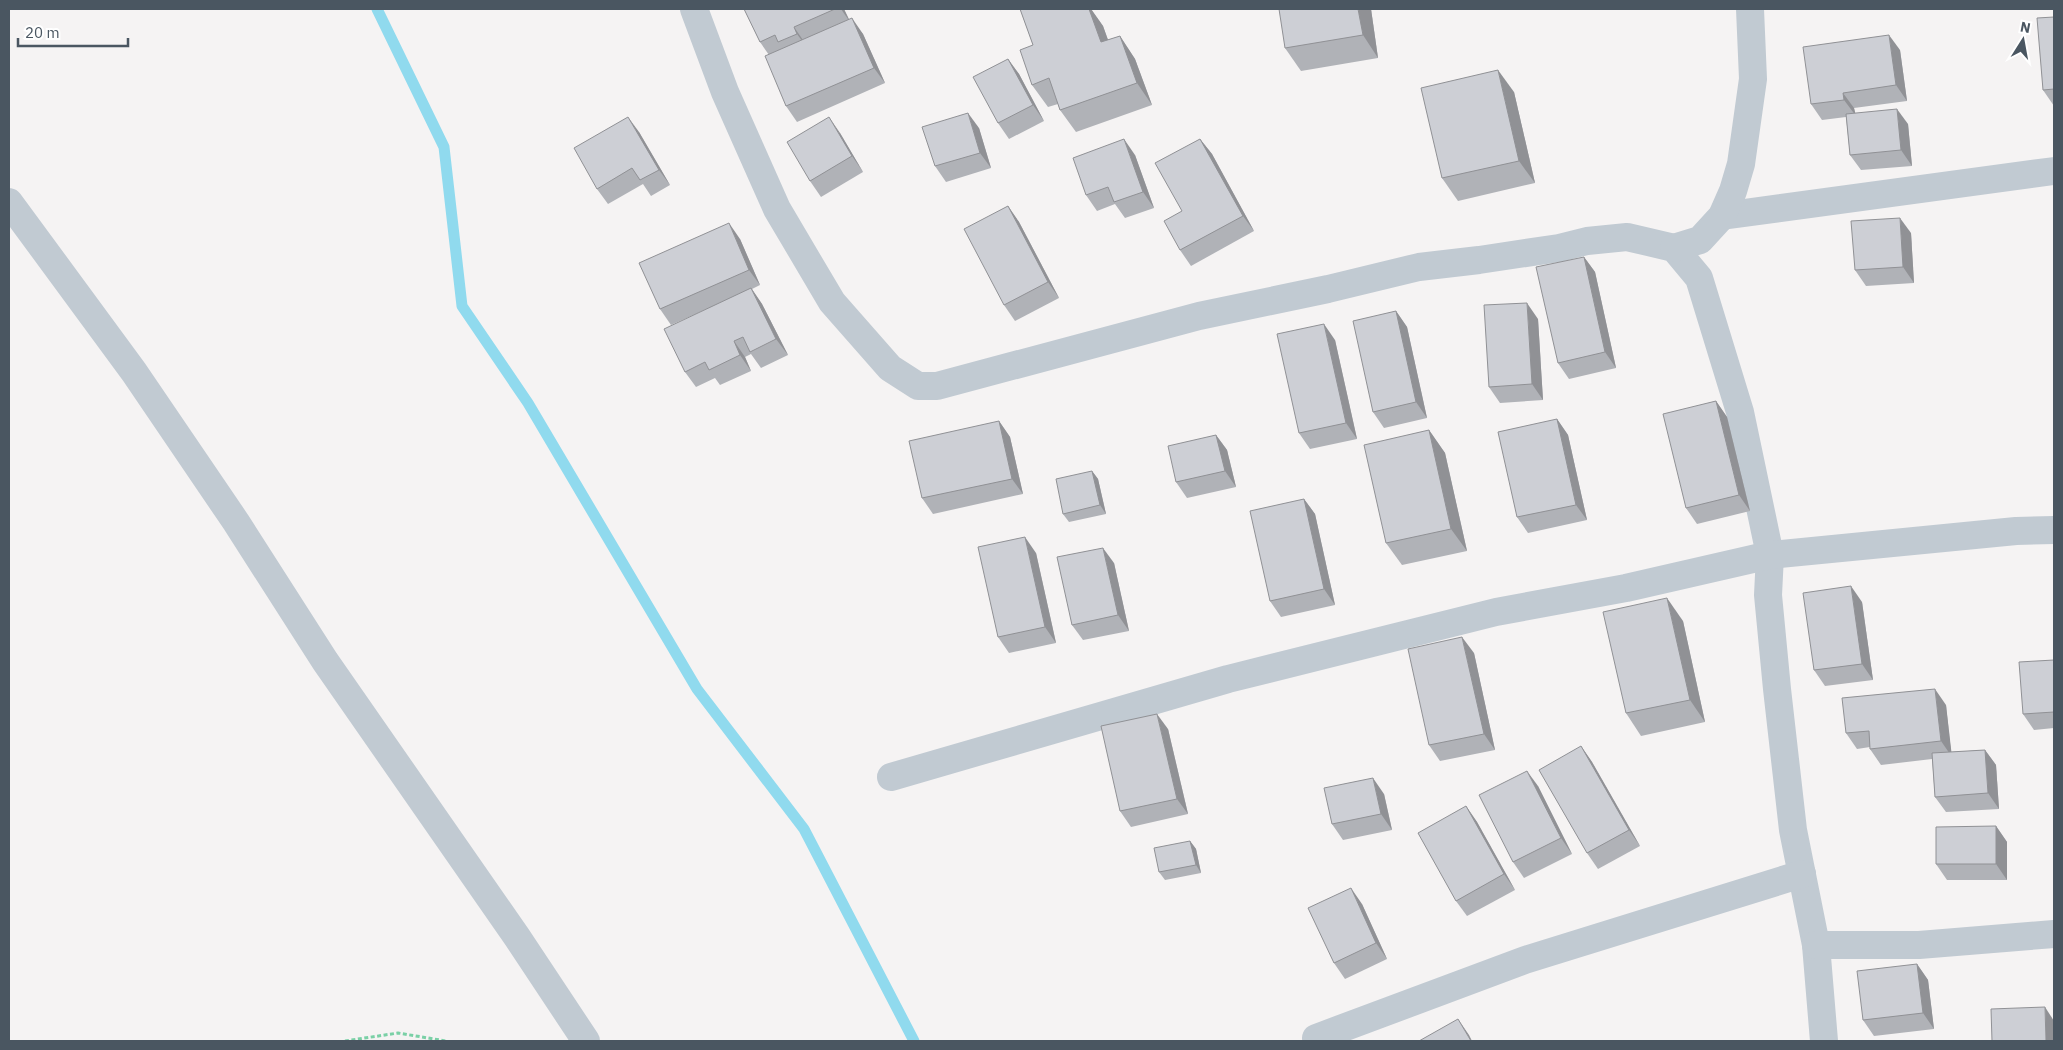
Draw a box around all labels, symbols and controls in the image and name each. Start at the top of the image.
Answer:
scale bar [18,15,128,47]
north arrow [1998,15,2048,65]
text: N [2019,17,2032,37]
text: 20 m [25,23,60,42]

